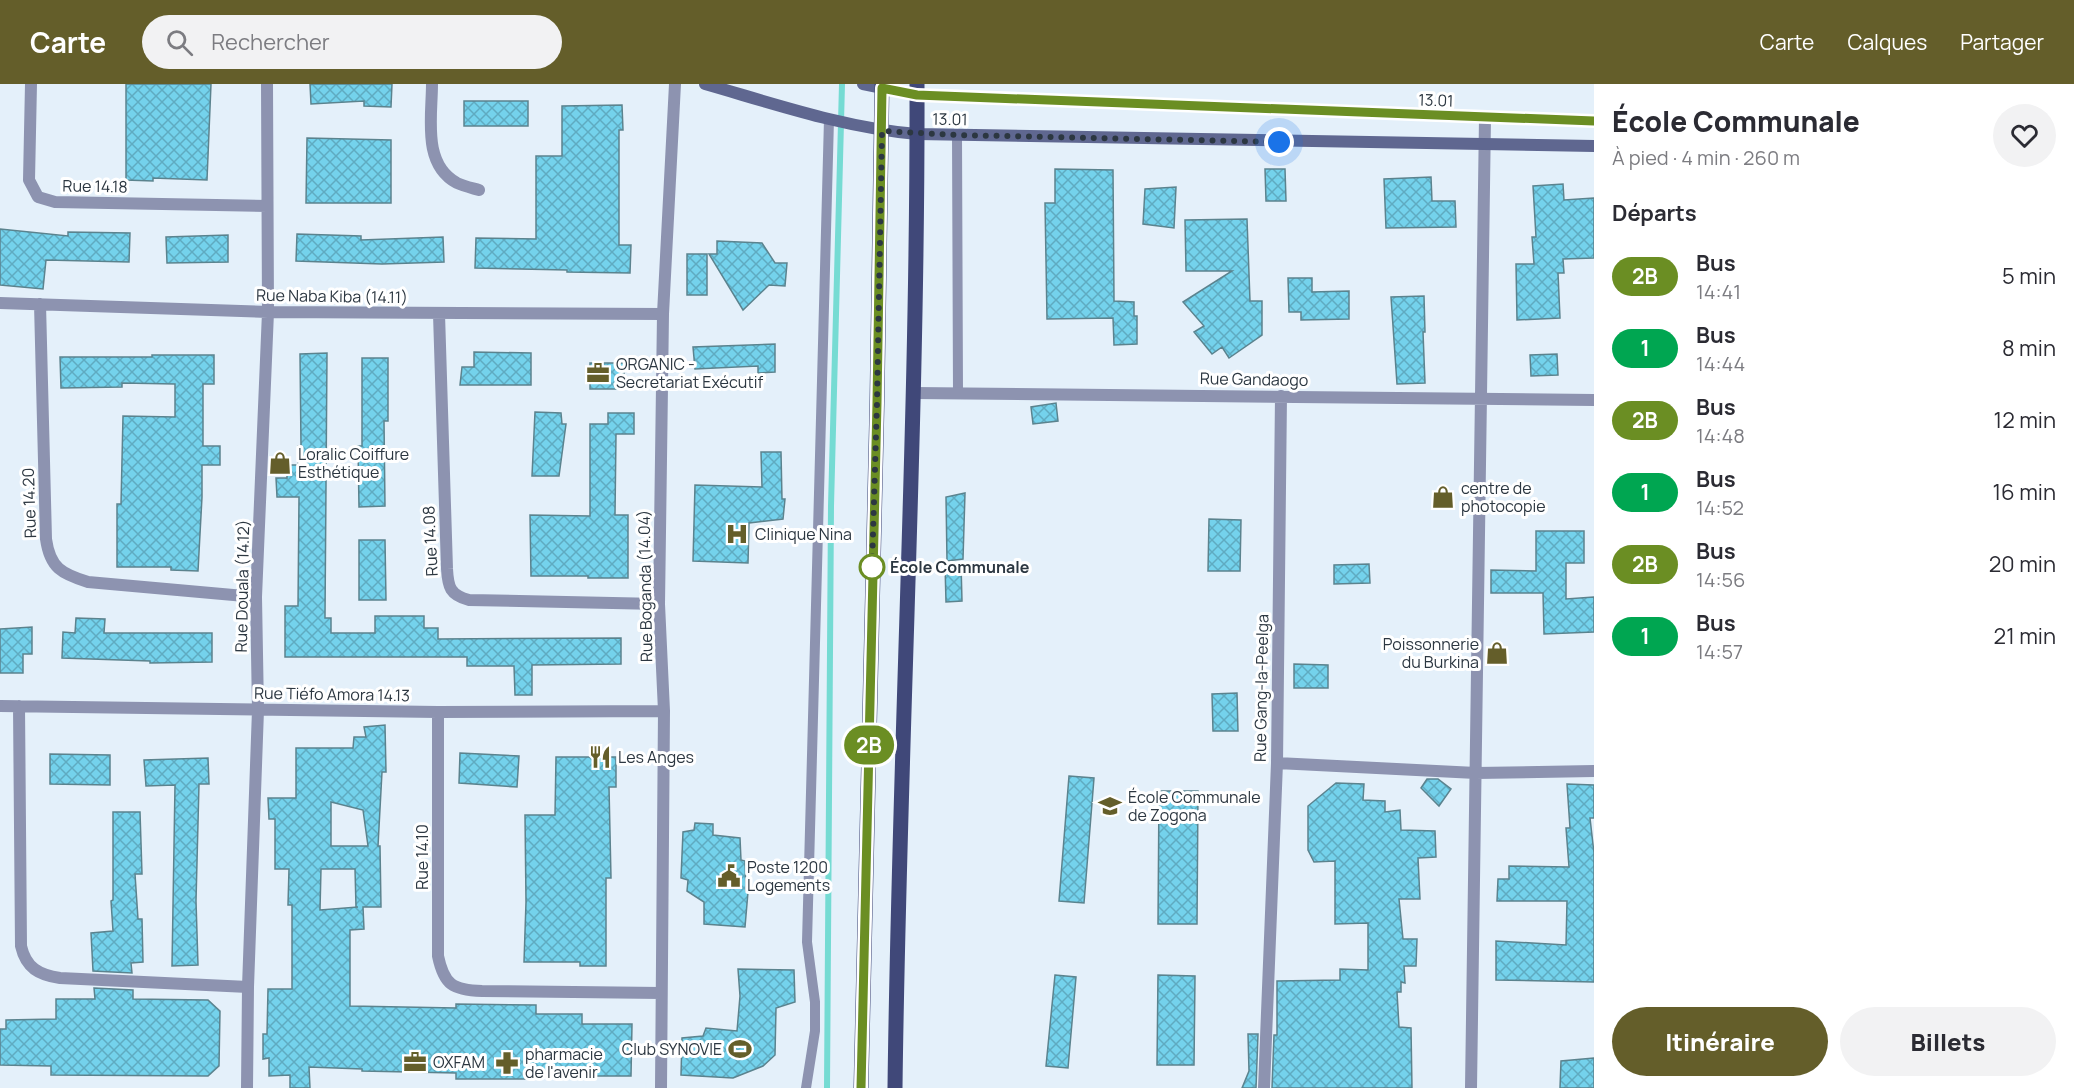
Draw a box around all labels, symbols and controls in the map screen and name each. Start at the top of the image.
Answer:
search box [142,15,562,69]
text: Carte [30,23,106,61]
icon: search [163,26,196,59]
text: Rechercher [211,27,330,57]
text: Carte [1760,28,1814,56]
text: Calques [1847,28,1927,56]
text: Partager [1960,28,2044,56]
street label: 13.01 [1418,88,1454,112]
text: École Communale [1612,102,1860,140]
button: heart [1993,104,2056,167]
street label: 13.01 [932,108,968,130]
your location [1264,127,1294,157]
text: À pied · 4 min · 260 m [1612,144,1800,171]
street label: Rue 14.18 [62,174,128,198]
text: Départs [1612,198,1697,228]
text: Bus [1696,248,1736,278]
text: 5 min [2002,261,2056,291]
text: 2B [1632,262,1658,290]
text: 14:41 [1696,278,1741,305]
street label: Rue Naba Kiba (14.11) [256,284,408,308]
text: Bus [1696,320,1736,350]
text: 8 min [2002,333,2056,363]
text: 1 [1640,334,1650,362]
text: 14:44 [1696,350,1745,377]
place label: ORGANIC - Secretariat Exécutif [616,353,763,393]
office icon: ORGANIC - Secretariat Exécutif [585,360,611,386]
street label: Rue Gandaogo [1200,367,1308,391]
text: Bus [1696,392,1736,422]
text: 12 min [1994,405,2056,435]
text: 2B [1632,406,1658,434]
text: 14:48 [1696,422,1745,449]
place label: Loralic Coiffure Esthétique [298,443,409,483]
shop icon: Loralic Coiffure Esthétique [267,450,293,476]
text: Bus [1696,464,1736,494]
street label: Rue 14.20 [17,467,41,539]
place label: centre de photocopie [1461,477,1546,517]
text: 16 min [1993,477,2056,507]
text: 1 [1640,478,1650,506]
shop icon: centre de photocopie [1430,484,1456,510]
text: 14:52 [1696,494,1744,521]
street label: Rue 14.08 [417,505,443,577]
street label: Rue Boganda (14.04) [633,510,657,662]
street label: Rue Douala (14.12) [230,519,254,653]
hospital icon: Clinique Nina [724,521,750,547]
place label: Clinique Nina [755,523,852,545]
text: Bus [1696,536,1736,566]
text: 20 min [1989,549,2056,579]
text: 2B [1632,550,1658,578]
marker: École Communale [859,554,885,580]
place label: École Communale [890,556,1030,578]
text: 14:56 [1696,566,1746,593]
text: Bus [1696,608,1736,638]
street label: Rue Gang-la-Peelga [1249,614,1273,762]
text: 21 min [1994,621,2056,651]
text: 1 [1640,622,1650,650]
place label: Poissonnerie du Burkina [1383,633,1479,673]
text: 14:57 [1696,638,1743,665]
shop icon: Poissonnerie du Burkina [1484,640,1510,666]
street label: Rue Tiéfo Amora 14.13 [254,682,410,706]
line badge: 2B [842,726,896,764]
text: 2B [856,731,882,759]
restaurant icon: Les Anges [587,744,613,770]
place label: Les Anges [618,746,694,768]
place label: École Communale de Zogona [1128,786,1261,826]
school or university icon: École Communale de Zogona [1097,793,1123,819]
street label: Rue 14.10 [411,824,433,890]
place label: Poste 1200 Logements [747,856,830,896]
public building icon: Poste 1200 Logements [716,863,742,889]
button: Itinéraire [1612,1007,1828,1076]
button: Billets [1840,1007,2056,1076]
sports icon: Club SYNOVIE [727,1036,753,1062]
place label: Club SYNOVIE [622,1038,722,1060]
place label: pharmacie de l'avenir [525,1043,603,1083]
office icon: OXFAM [402,1049,428,1075]
pharmacy icon: pharmacie de l'avenir [494,1050,520,1076]
place label: OXFAM [433,1051,485,1073]

